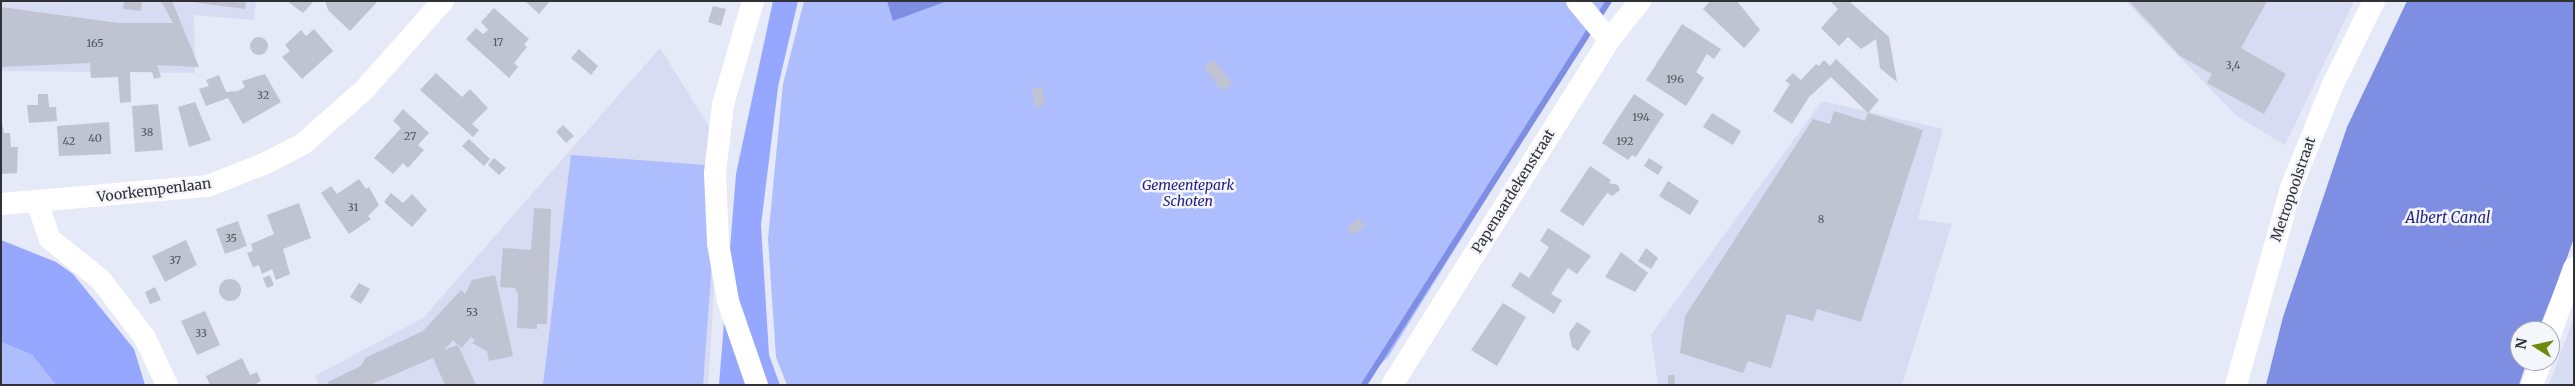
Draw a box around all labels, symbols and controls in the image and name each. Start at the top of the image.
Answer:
house number: 17 [493,35,503,49]
house number: 165 [86,36,104,50]
house number: 3,4 [2225,58,2241,72]
house number: 196 [1666,72,1684,86]
house number: 32 [257,88,269,102]
house number: 194 [1632,110,1650,124]
house number: 38 [141,125,153,139]
street label: Papenaardekenstraat [1468,126,1558,256]
house number: 27 [404,129,416,143]
house number: 40 [88,131,102,145]
house number: 42 [63,134,75,148]
house number: 192 [1616,134,1634,148]
street label: Metropoolstraat [2267,134,2319,244]
street label: Voorkempenlaan [96,175,212,205]
park label: Gemeentepark Schoten [1142,177,1234,210]
house number: 31 [348,200,358,214]
water label: Albert Canal [2405,209,2491,227]
house number: 8 [1818,212,1824,226]
house number: 35 [225,231,237,245]
house number: 37 [169,253,181,267]
house number: 53 [466,305,478,319]
north arrow [2510,321,2560,371]
house number: 33 [195,326,207,340]
text: N [2511,337,2531,351]

